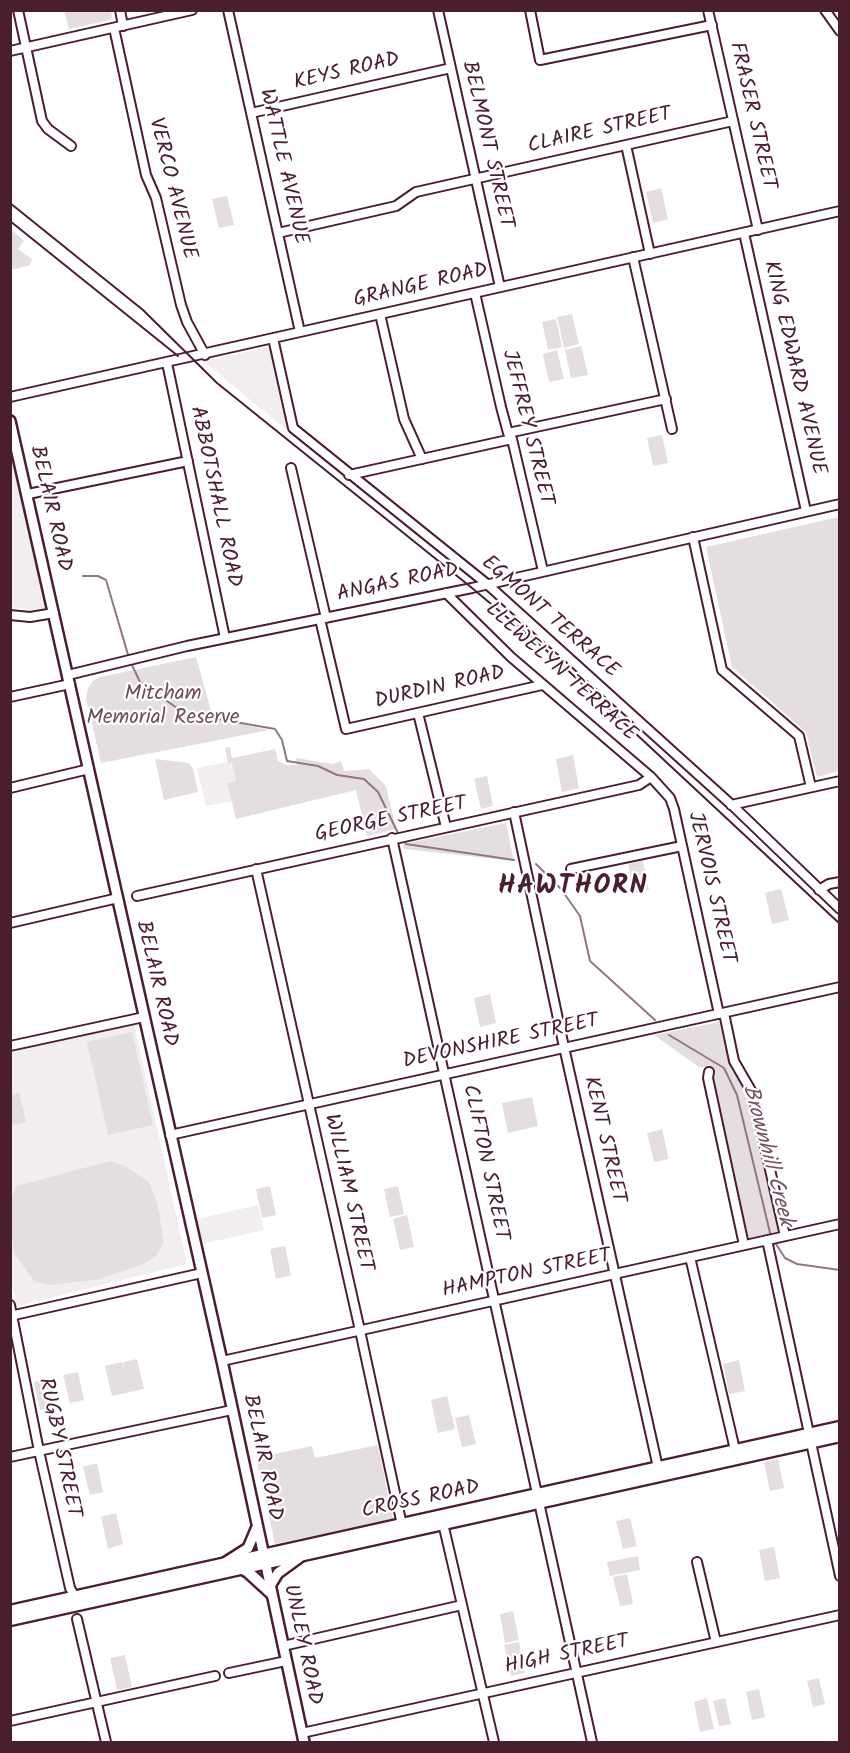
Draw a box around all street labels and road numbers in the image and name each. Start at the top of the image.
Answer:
street label: FRASER STREET [722,40,780,192]
street label: KEYS ROAD [292,49,402,97]
street label: BELMONT STREET [455,59,517,231]
street label: WATTLE AVENUE [252,87,312,247]
street label: CLAIRE STREET [526,103,674,161]
street label: VERCO AVENUE [141,116,201,262]
street label: GRANGE ROAD [351,259,491,315]
street label: KING EDWARD AVENUE [756,259,830,477]
street label: JEFFREY STREET [494,348,558,508]
street label: ABBOTSHALL ROAD [183,404,245,590]
street label: BELAIR ROAD [22,444,76,574]
street label: EGMONT TERRACE [475,551,623,685]
street label: ANGAS ROAD [335,559,461,609]
street label: LLEWELYN TERRACE [479,598,641,748]
street label: DURDIN ROAD [373,662,507,716]
street label: GEORGE STREET [313,793,469,849]
street label: JERVOIS STREET [680,810,740,966]
street label: BELAIR ROAD [128,919,182,1049]
street label: DEVONSHIRE STREET [401,1010,601,1076]
street label: KENT STREET [576,1074,630,1206]
street label: CLIFTON STREET [455,1083,513,1243]
street label: WILLIAM STREET [317,1112,377,1274]
street label: HAMPTON STREET [440,1245,614,1305]
street label: RUGBY STREET [31,1376,85,1520]
street label: BELAIR ROAD [235,1393,287,1523]
street label: CROSS ROAD [360,1476,482,1526]
street label: UNLEY ROAD [276,1582,326,1708]
street label: HIGH STREET [503,1631,631,1681]

